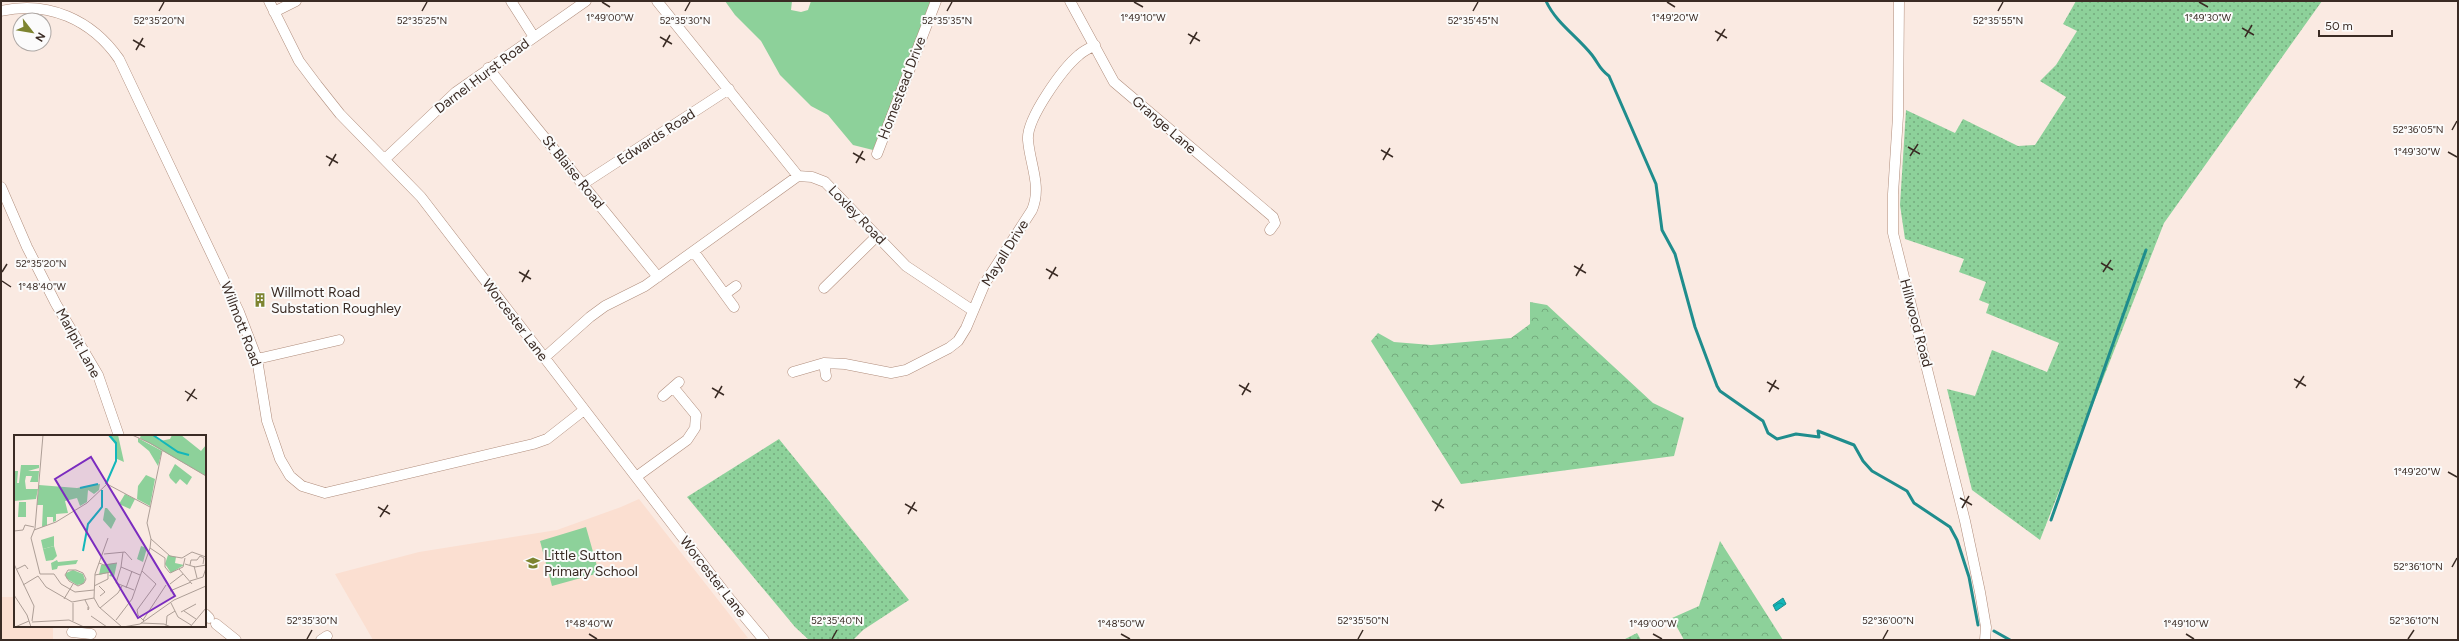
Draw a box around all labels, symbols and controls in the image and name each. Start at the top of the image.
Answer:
text: 1°49'00"W [586,11,634,24]
text: 1°49'10"W [1120,11,1166,24]
text: 1°49'20"W [1652,11,1699,24]
text: 1°49'30"W [2185,11,2232,24]
north arrow [12,12,52,52]
scale bar [2319,12,2392,38]
text: 52°35'20"N [133,14,185,27]
text: 52°35'25"N [397,14,447,27]
text: 52°35'30"N [659,14,711,27]
text: 52°35'35"N [922,14,972,27]
text: 52°35'45"N [1447,14,1499,27]
text: 52°35'55"N [1973,14,2023,27]
text: 50 m [2325,19,2353,33]
text: N [32,30,48,44]
street label: Homestead Drive [875,34,930,142]
street label: Darnel Hurst Road [431,35,533,117]
street label: Grange Lane [1128,92,1200,158]
street label: Edwards Road [614,105,698,169]
text: 52°36'05"N [2392,123,2444,136]
street label: St Blaise Road [538,132,608,212]
text: 1°49'30"W [2394,145,2441,158]
street label: Loxley Road [825,182,889,248]
street label: Mayall Drive [978,216,1032,289]
text: 52°35'20"N [15,257,67,270]
street label: Worcester Lane [479,276,552,365]
street label: Hillwood Road [1896,277,1936,369]
street label: Willmott Road [217,279,265,369]
text: 1°48'40"W [18,280,66,293]
place label: Willmott Road Substation Roughley [271,284,402,317]
building icon: Willmott Road Substation Roughley [252,292,268,308]
street label: Marlpit Lane [52,305,104,381]
inset map [14,435,206,627]
text: 1°49'20"W [2394,465,2441,478]
street label: Worcester Lane [676,533,750,621]
place label: Little Sutton Primary School [544,547,638,580]
school or university icon: Little Sutton Primary School [525,555,541,571]
text: 52°36'10"N [2393,560,2443,573]
text: 52°35'30"N [286,614,338,627]
text: 52°35'40"N [811,614,863,627]
text: 52°35'50"N [1337,614,1389,627]
text: 52°36'00"N [1862,614,1914,627]
text: 52°36'10"N [2389,614,2439,627]
text: 1°48'40"W [565,617,613,630]
text: 1°48'50"W [1097,617,1145,630]
text: 1°49'00"W [1629,617,1677,630]
text: 1°49'10"W [2163,617,2209,630]

